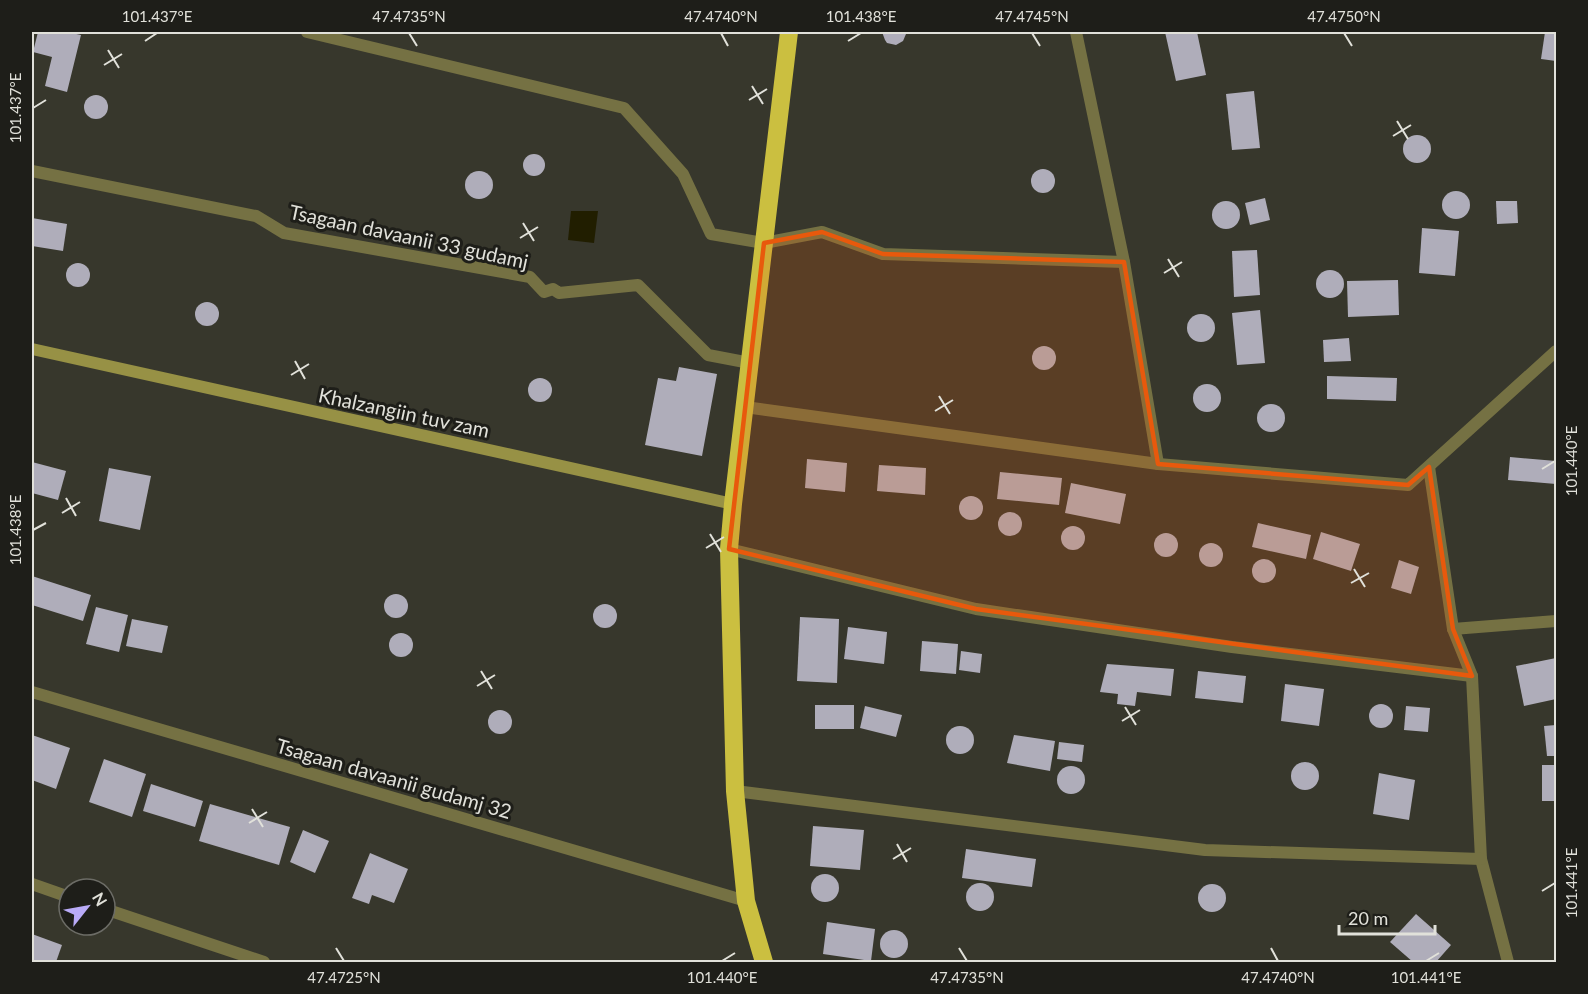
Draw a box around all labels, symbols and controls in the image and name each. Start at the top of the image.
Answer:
text: 101.437°E [122,7,192,25]
text: 47.4735°N [372,7,446,25]
text: 47.4740°N [684,7,758,25]
text: 101.438°E [826,7,896,25]
text: 47.4745°N [995,7,1069,25]
text: 47.4750°N [1307,7,1381,25]
text: 101.437°E [6,73,24,143]
street label: Tsagaan davaanii 33 gudamj [287,199,531,273]
street label: Khalzangiin tuv zam [316,382,492,442]
text: 101.440°E [1562,426,1580,496]
text: 101.438°E [6,495,24,565]
street label: Tsagaan davaanii gudamj 32 [274,733,514,823]
text: 101.441°E [1562,848,1580,918]
north arrow [57,877,117,937]
text: N [89,889,112,909]
scale bar [1339,898,1435,936]
text: 20 m [1348,907,1388,929]
text: 47.4725°N [307,968,381,986]
text: 101.440°E [687,968,757,986]
text: 47.4735°N [930,968,1004,986]
text: 47.4740°N [1241,968,1315,986]
text: 101.441°E [1391,968,1461,986]

